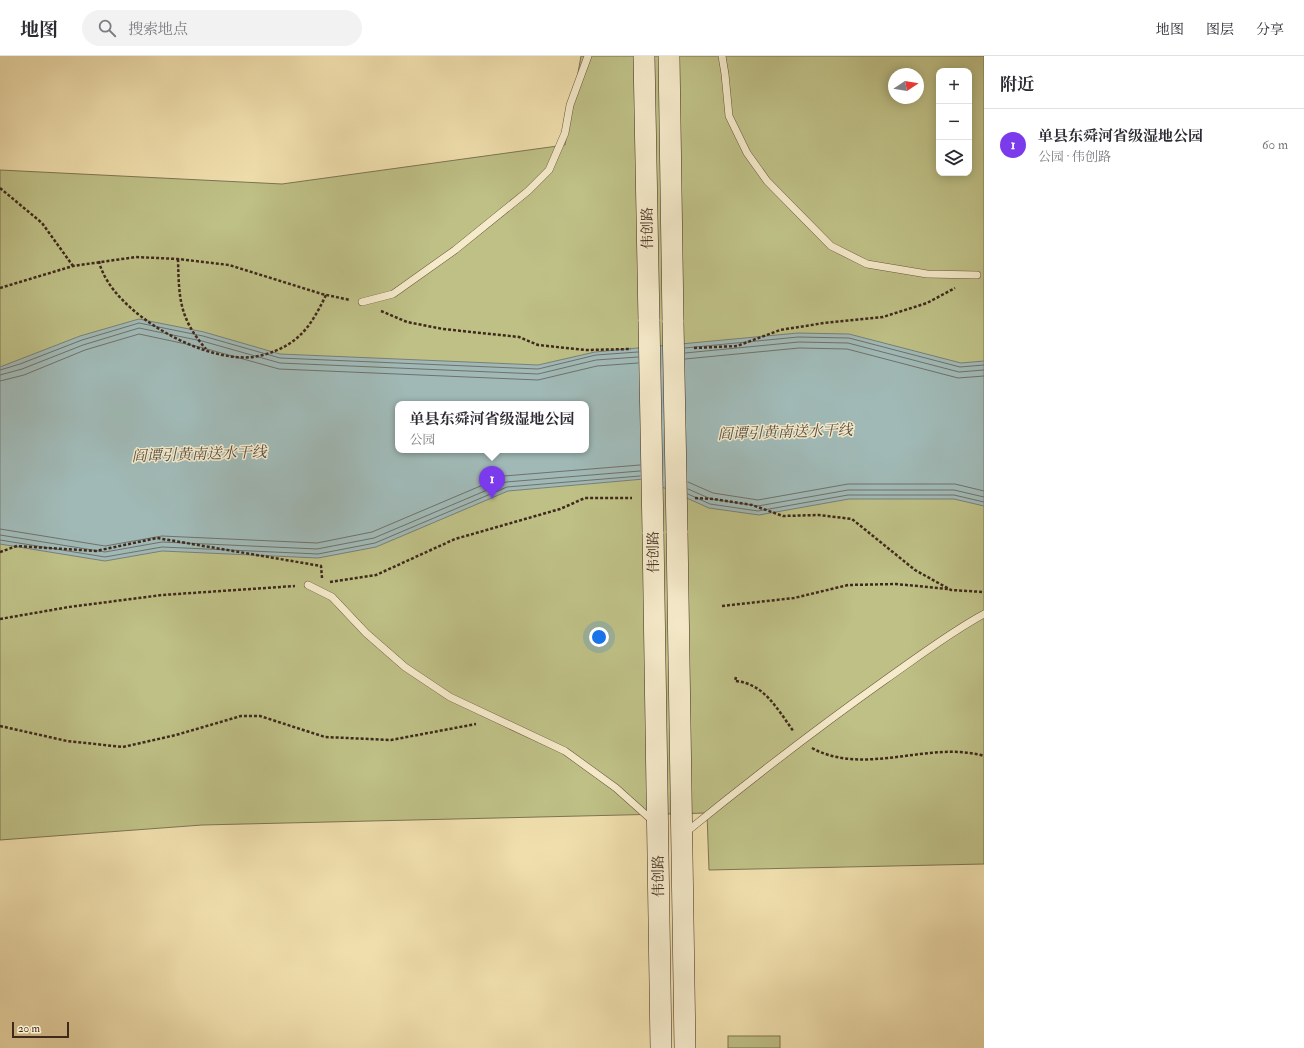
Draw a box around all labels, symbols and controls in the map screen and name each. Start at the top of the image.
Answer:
search box [82,10,362,46]
icon: search [96,17,118,39]
text: 地图 [20,18,58,42]
text: 搜索地点 [128,20,188,39]
text: 地图 [1156,21,1184,38]
text: 图层 [1206,21,1234,38]
text: 分享 [1256,21,1284,38]
north arrow [888,68,924,104]
map controls [936,68,972,176]
button: + [936,68,972,104]
text: 附近 [1000,74,1034,95]
button: − [936,104,972,140]
text: 单县东舜河省级湿地公园 [1038,127,1203,146]
text: 1 [1011,137,1015,153]
text: 60 m [1262,137,1288,153]
button: layers [936,140,972,176]
text: 公园 · 伟创路 [1038,149,1111,165]
street label: 伟创路 [639,207,656,249]
popup [395,401,589,453]
text: 单县东舜河省级湿地公园 [409,410,575,429]
water label: 阎谭引黄南送水干线 [717,421,855,444]
text: 公园 [409,432,436,448]
water label: 阎谭引黄南送水干线 [131,443,269,466]
pin: 1 [479,466,505,499]
street label: 伟创路 [645,531,662,573]
your location [589,627,609,647]
street label: 伟创路 [650,855,667,897]
scale bar [12,1020,69,1039]
text: 20 m [18,1022,40,1035]

